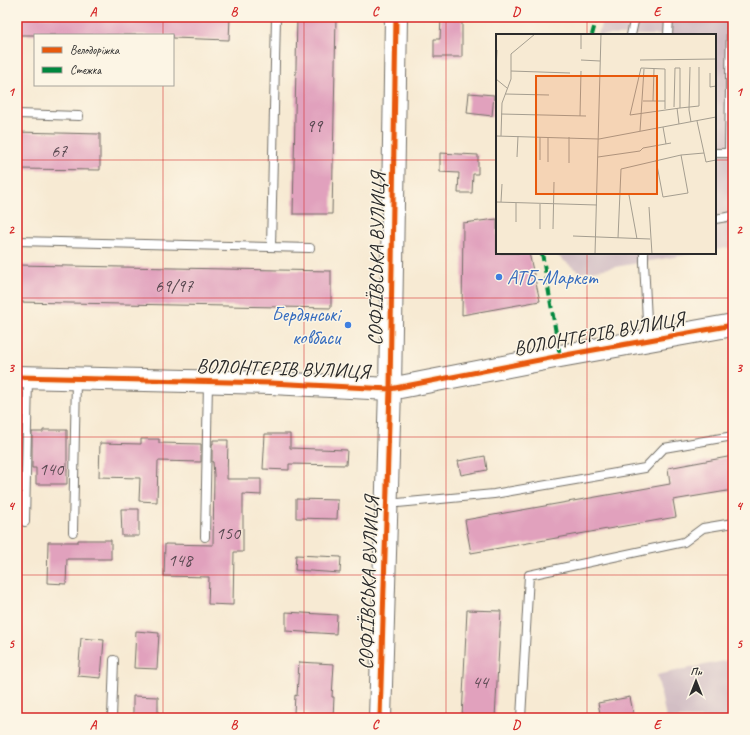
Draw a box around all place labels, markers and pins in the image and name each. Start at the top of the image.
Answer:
place label: АТБ-Маркет [507,265,599,290]
marker: АТБ-Маркет [494,272,504,282]
place label: Бердянські ковбаси [271,302,342,350]
marker: Бердянські ковбаси [343,320,353,330]

